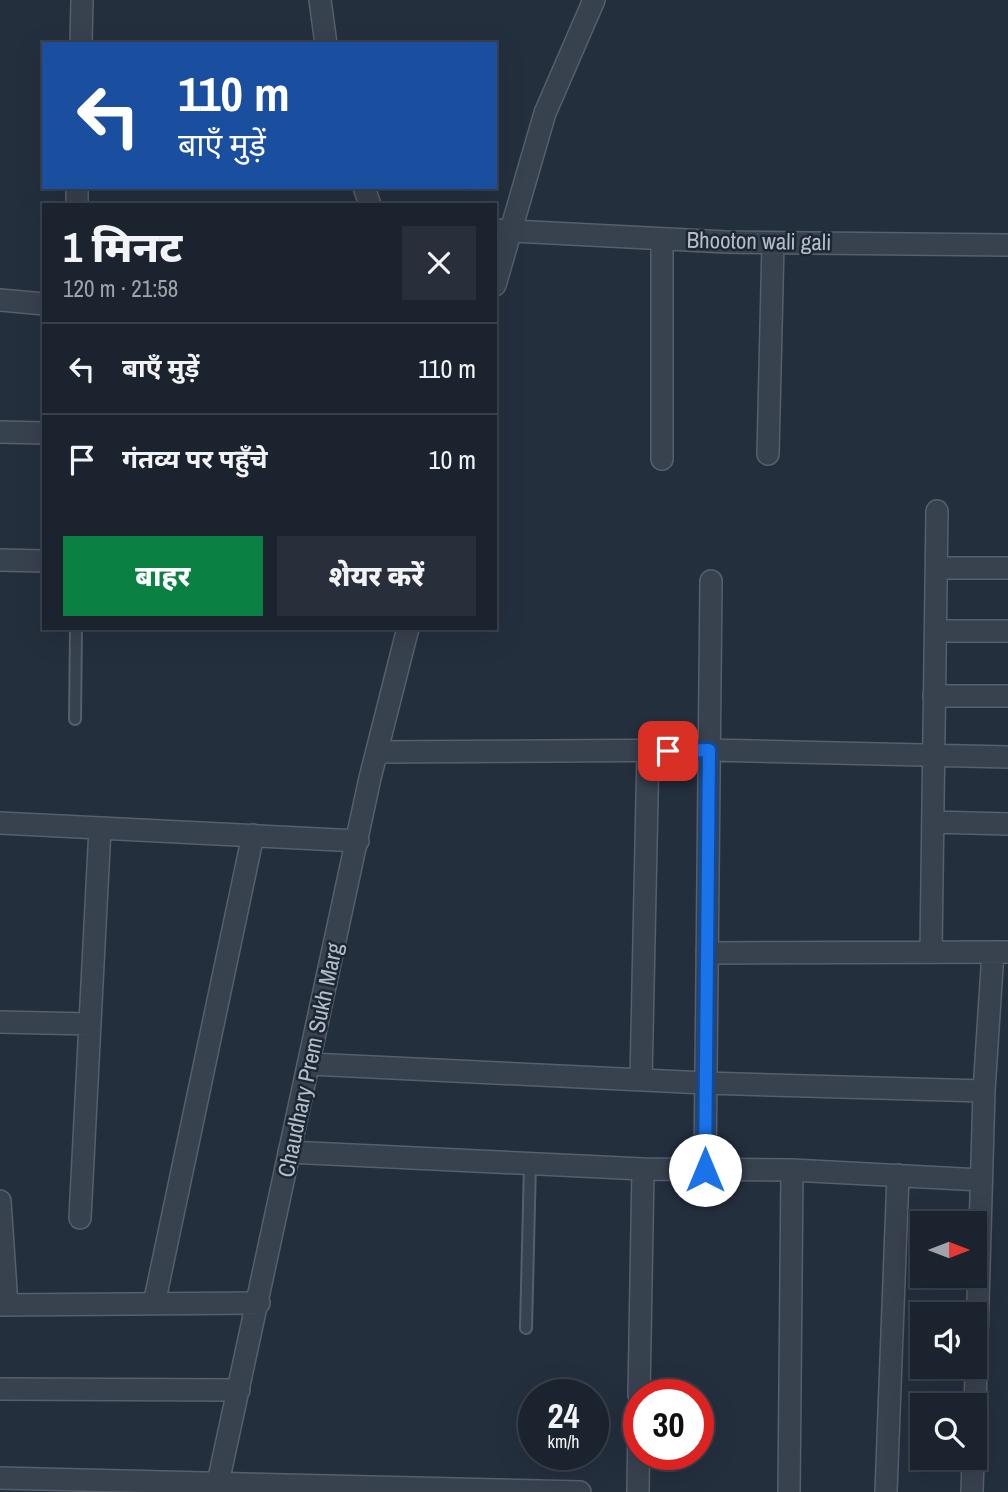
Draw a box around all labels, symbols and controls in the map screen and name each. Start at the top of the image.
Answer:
text: 110 m [178,60,290,126]
icon: left [63,70,154,161]
text: बाएँ मुड़ें [178,123,266,166]
text: 1 मिनट [63,219,182,275]
street label: Bhooton wali gali [686,224,832,257]
button: close [402,226,476,300]
text: 120 m · 21:58 [63,273,178,304]
icon: left [63,350,101,388]
text: बाएँ मुड़ें [122,350,199,385]
text: 110 m [418,351,476,386]
icon: arrive [63,441,101,479]
text: गंतव्य पर पहुँचे [122,441,268,476]
text: 10 m [429,442,476,477]
button: बाहर [63,536,263,616]
button: शेयर करें [277,536,476,616]
pin [638,721,698,781]
icon: arrive [649,732,687,770]
street label: Chaudhary Prem Sukh Marg [270,939,350,1180]
position arrow [668,1133,742,1207]
north arrow [910,1211,987,1288]
map controls [910,1211,987,1470]
button: sound [910,1302,987,1379]
speed limit sign: 30 [623,1379,714,1470]
text: 24 [548,1392,579,1439]
button: search [910,1393,987,1470]
text: km/h [548,1429,580,1454]

